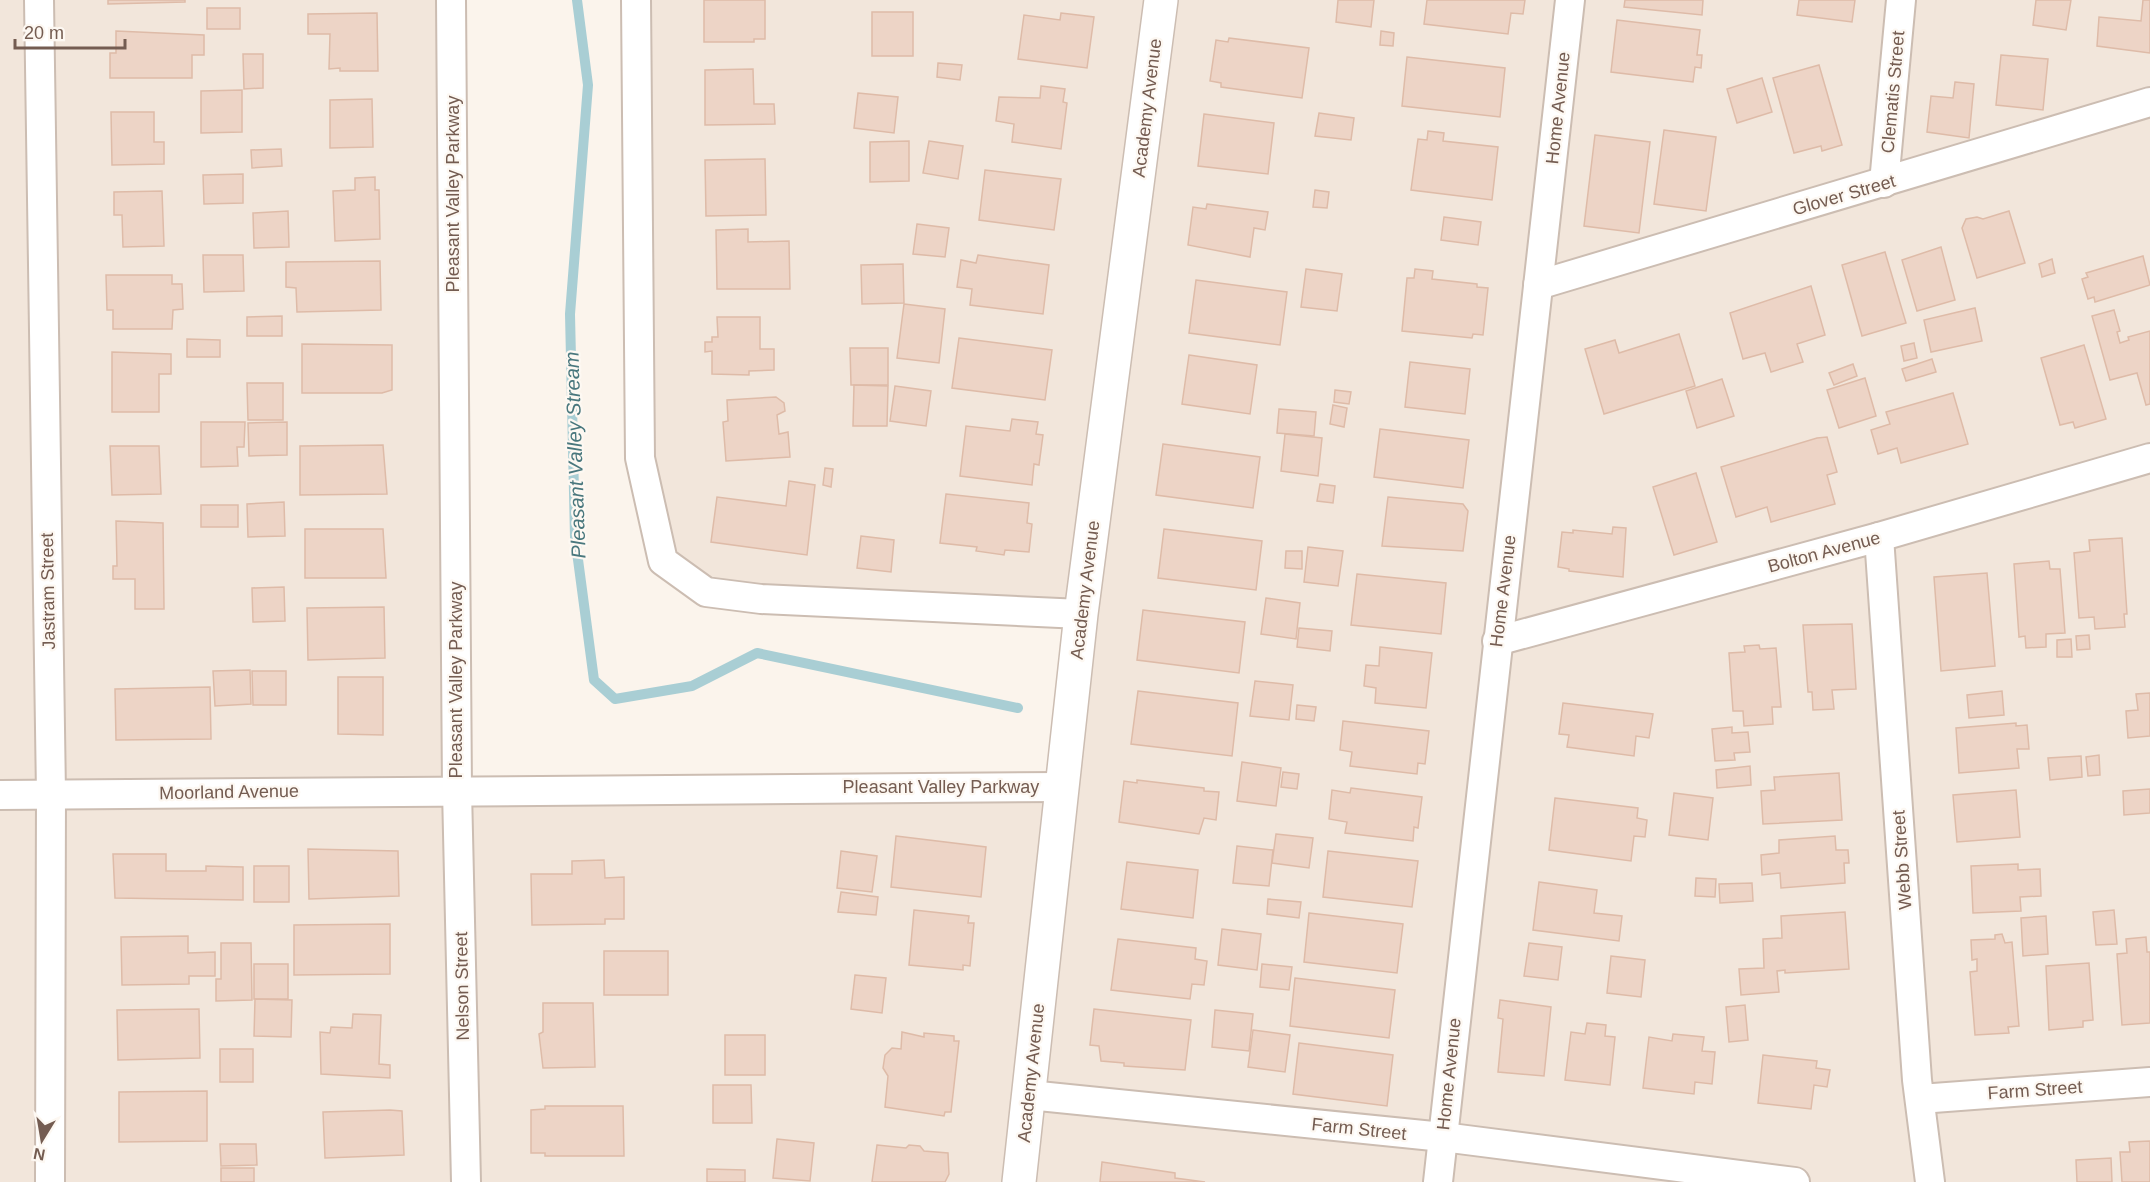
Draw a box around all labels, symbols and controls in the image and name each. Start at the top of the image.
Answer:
scale bar [15,12,124,50]
text: 20 m [24,23,64,43]
street label: Clematis Street [1878,30,1908,154]
street label: Academy Avenue [1129,37,1165,179]
street label: Home Avenue [1542,51,1574,165]
street label: Pleasant Valley Parkway [443,96,463,292]
street label: Glover Street [1790,171,1898,219]
water label: Pleasant Valley Stream [560,351,590,559]
street label: Academy Avenue [1067,519,1103,661]
street label: Bolton Avenue [1765,527,1883,577]
street label: Jastram Street [37,532,59,650]
street label: Home Avenue [1486,534,1520,648]
street label: Pleasant Valley Parkway [446,582,466,778]
street label: Pleasant Valley Parkway [843,777,1039,797]
street label: Moorland Avenue [159,781,299,803]
street label: Webb Street [1889,810,1915,910]
street label: Nelson Street [451,931,473,1041]
street label: Academy Avenue [1014,1002,1048,1144]
street label: Home Avenue [1433,1017,1465,1131]
street label: Farm Street [1987,1077,2083,1103]
north arrow [12,1110,72,1170]
street label: Farm Street [1311,1114,1407,1144]
text: N [32,1145,47,1164]

